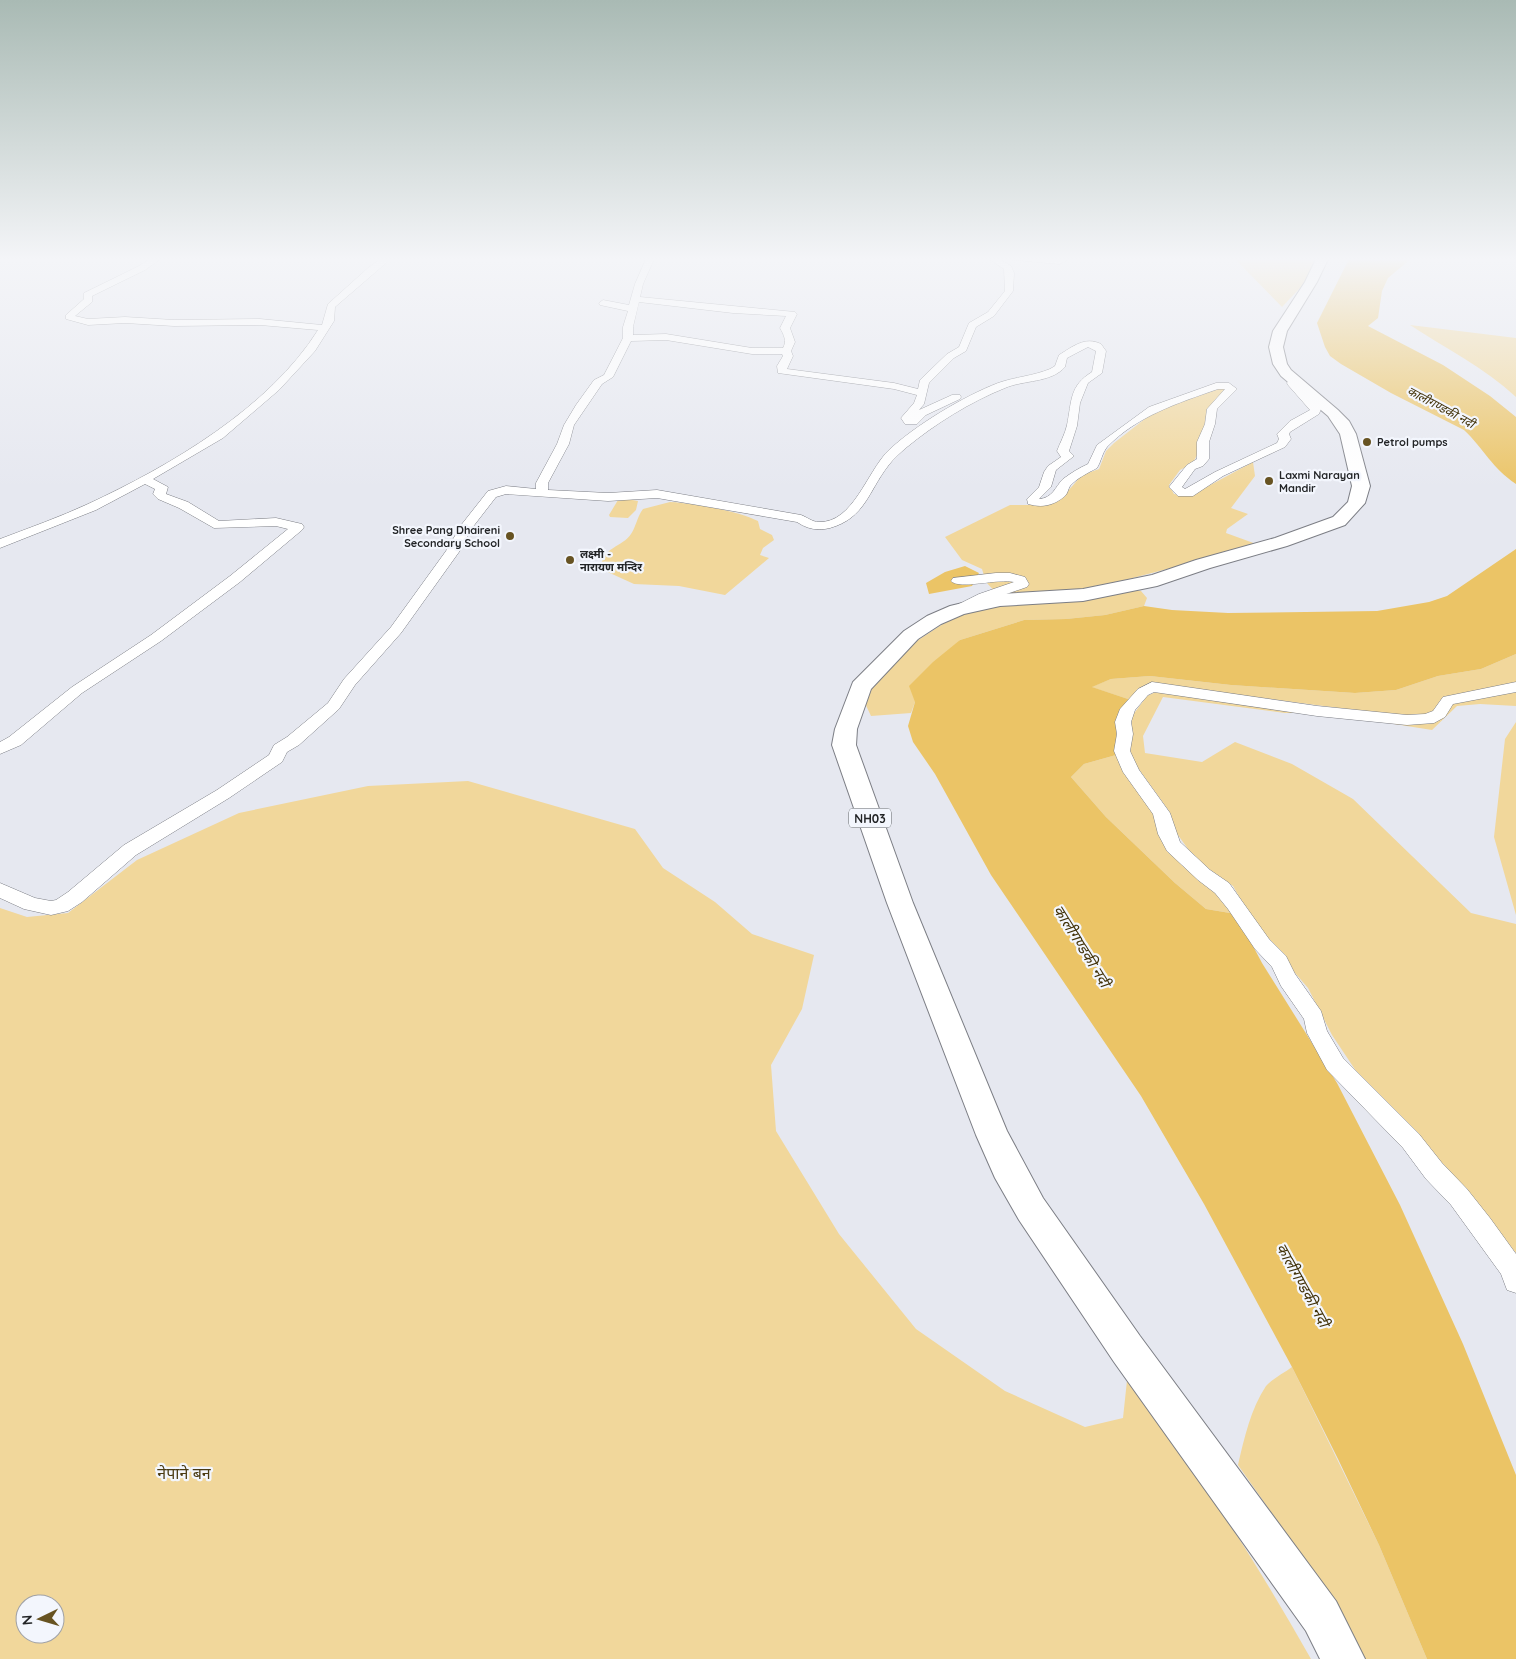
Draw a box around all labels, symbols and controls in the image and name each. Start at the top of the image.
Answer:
water label: कालीगण्डकी नदी [1405,383,1480,432]
place label: Petrol pumps [1377,435,1448,449]
marker: Petrol pumps [1361,436,1373,448]
place label: Laxmi Narayan Mandir [1279,468,1360,495]
marker: Laxmi Narayan Mandir [1263,475,1275,487]
place label: Shree Pang Dhaireni Secondary School [392,523,500,550]
marker: Shree Pang Dhaireni Secondary School [504,530,516,542]
place label: लक्ष्मी - नारायण मन्दिर [580,547,643,574]
marker: लक्ष्मी - नारायण मन्दिर [564,554,576,566]
road number: NH03 [849,808,891,828]
water label: कालीगण्डकी नदी [1049,902,1116,993]
water label: कालीगण्डकी नदी [1272,1240,1335,1333]
park label: नेपाने बन [157,1463,212,1483]
north arrow [15,1594,65,1644]
text: N [18,1614,36,1626]

